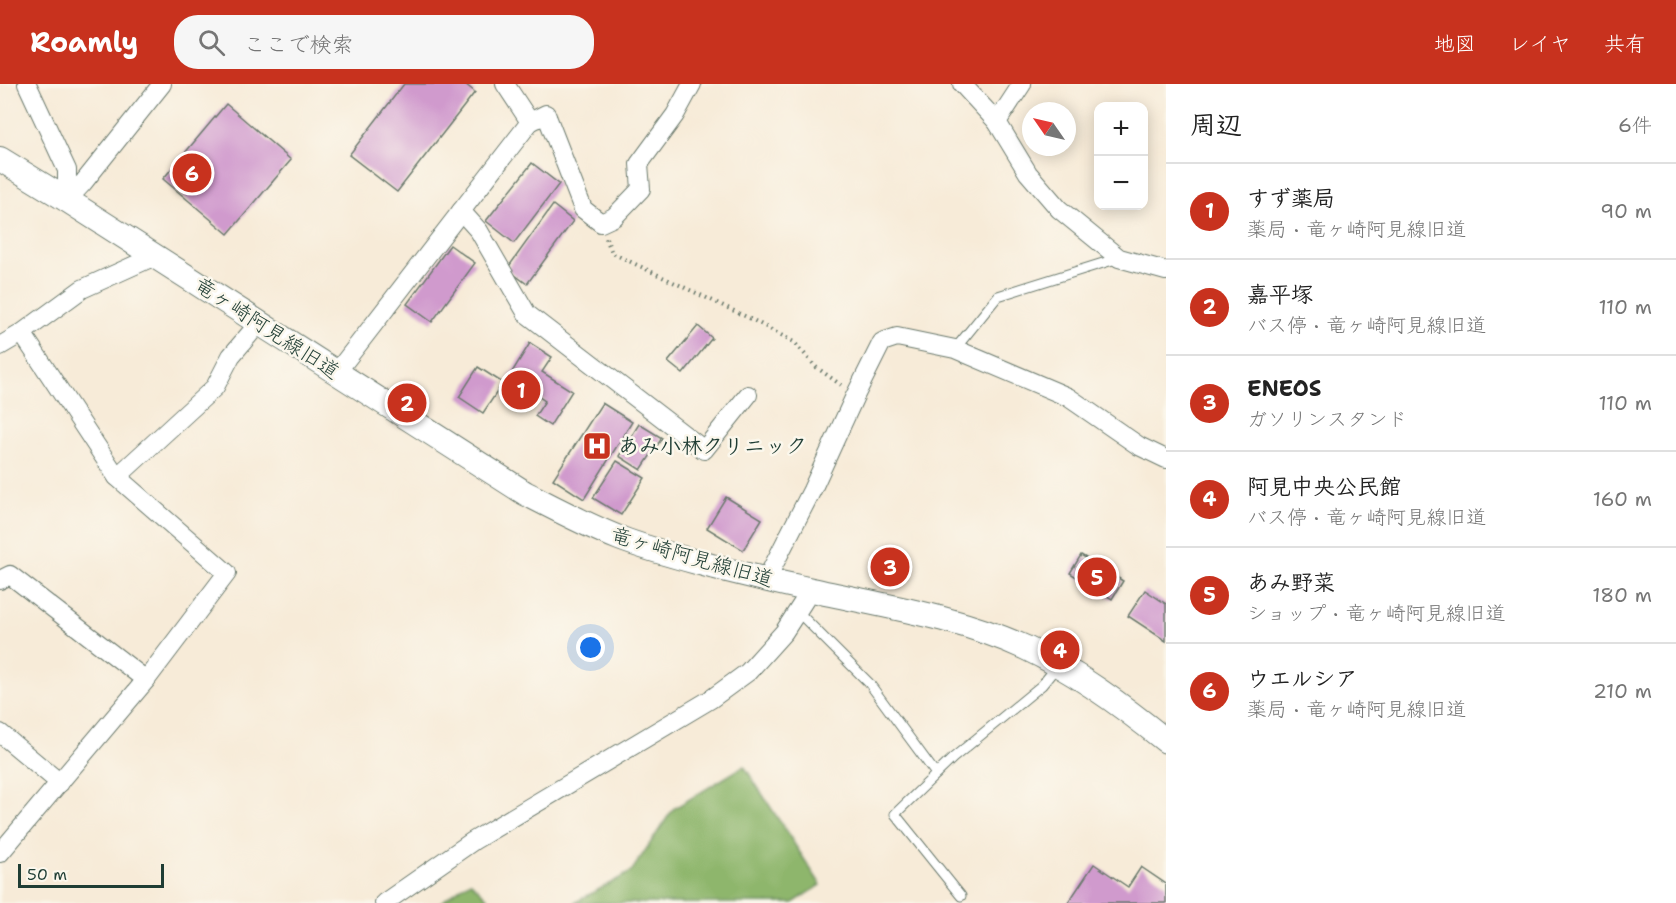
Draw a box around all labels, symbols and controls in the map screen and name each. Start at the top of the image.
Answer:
search box [174,15,594,69]
text: Roamly [30,23,138,61]
icon: search [195,26,228,59]
text: ここで検索 [243,30,353,59]
text: 地図 [1434,30,1476,58]
text: レイヤ [1509,30,1571,58]
text: 共有 [1604,30,1646,58]
north arrow [1022,102,1076,156]
map controls [1094,102,1148,210]
button: + [1094,102,1148,156]
text: 周辺 [1190,107,1242,142]
text: 6件 [1618,112,1652,138]
pin: 6 [172,150,212,196]
button: − [1094,156,1148,210]
text: すず薬局 [1247,184,1335,213]
text: 1 [1205,198,1214,224]
text: 90 m [1600,198,1652,224]
text: 薬局 · 竜ヶ崎阿見線旧道 [1247,216,1466,242]
street label: 竜ヶ崎阿見線旧道 [189,271,345,385]
text: 嘉平塚 [1247,280,1313,309]
text: 2 [1203,294,1217,320]
text: 110 m [1598,294,1652,320]
text: バス停 · 竜ヶ崎阿見線旧道 [1247,312,1486,338]
pin: 1 [502,368,540,412]
text: ENEOS [1247,374,1321,403]
pin: 2 [388,380,426,426]
text: 3 [1203,390,1217,416]
text: 110 m [1598,390,1652,416]
text: ガソリンスタンド [1247,406,1407,432]
hospital icon: あみ小林クリニック [581,430,613,462]
place label: あみ小林クリニック [618,432,807,460]
text: 阿見中央公民館 [1247,472,1401,501]
text: 4 [1203,486,1217,512]
text: 160 m [1593,486,1652,512]
text: バス停 · 竜ヶ崎阿見線旧道 [1247,504,1486,530]
street label: 竜ヶ崎阿見線旧道 [607,520,777,594]
pin: 3 [870,544,910,590]
pin: 5 [1078,554,1116,600]
text: あみ野菜 [1247,568,1335,597]
text: 5 [1203,582,1216,608]
text: 180 m [1592,582,1652,608]
text: ショップ · 竜ヶ崎阿見線旧道 [1247,600,1505,626]
pin: 4 [1040,628,1080,672]
your location [576,633,605,662]
text: ウエルシア [1247,664,1357,693]
text: 6 [1203,678,1217,704]
text: 210 m [1593,678,1652,704]
text: 薬局 · 竜ヶ崎阿見線旧道 [1247,696,1466,722]
scale bar [18,861,164,888]
text: 50 m [27,864,67,885]

